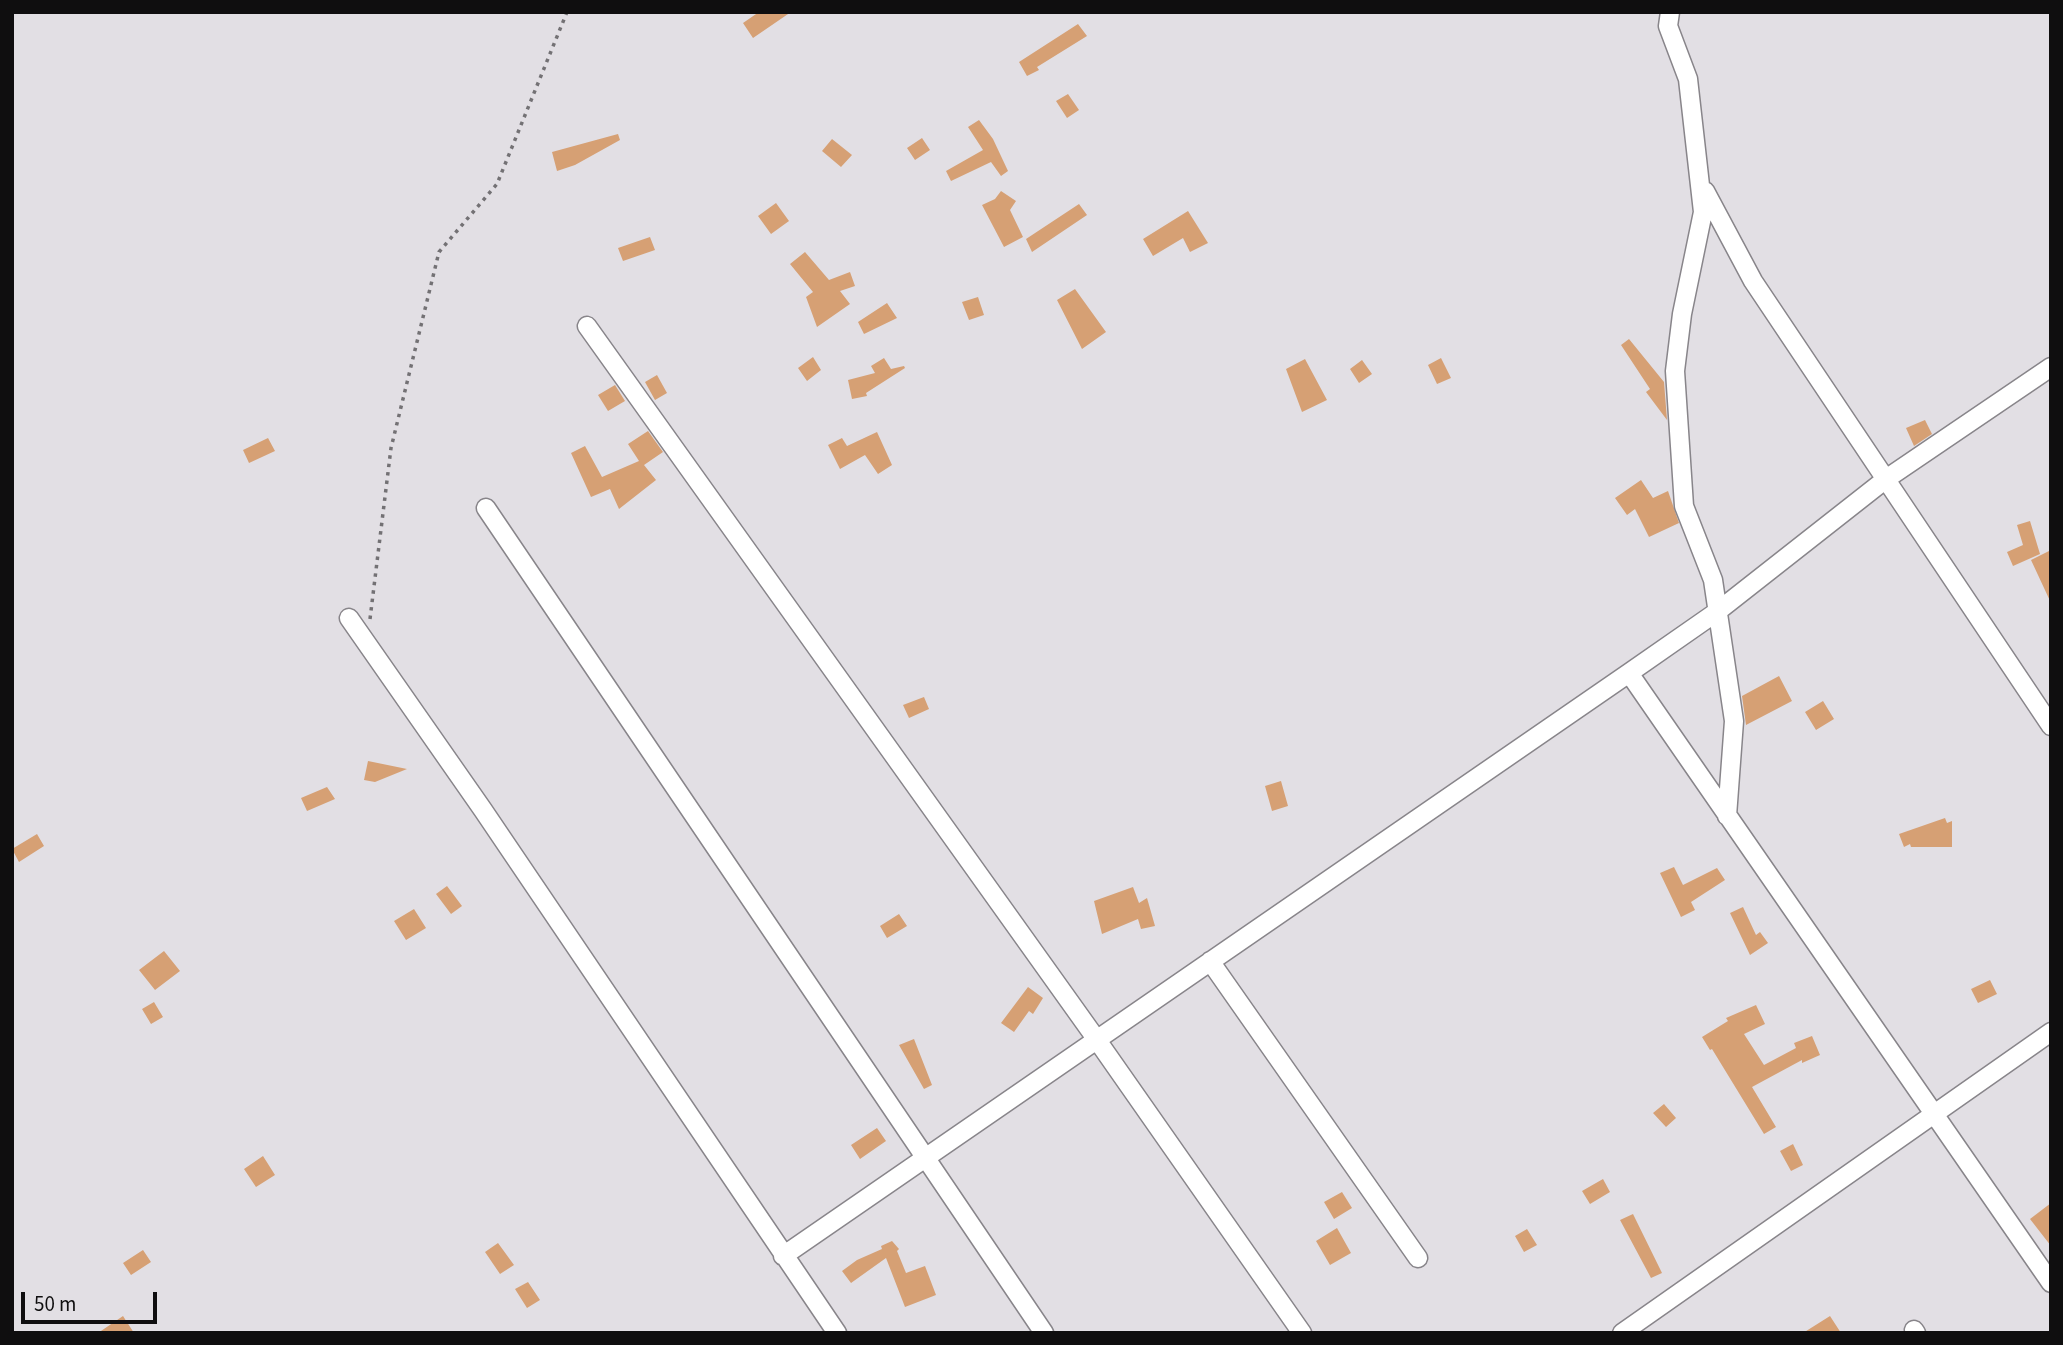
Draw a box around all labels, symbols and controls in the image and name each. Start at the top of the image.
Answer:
scale bar [24,1278,161,1322]
text: 50 m [34,1289,76,1319]

